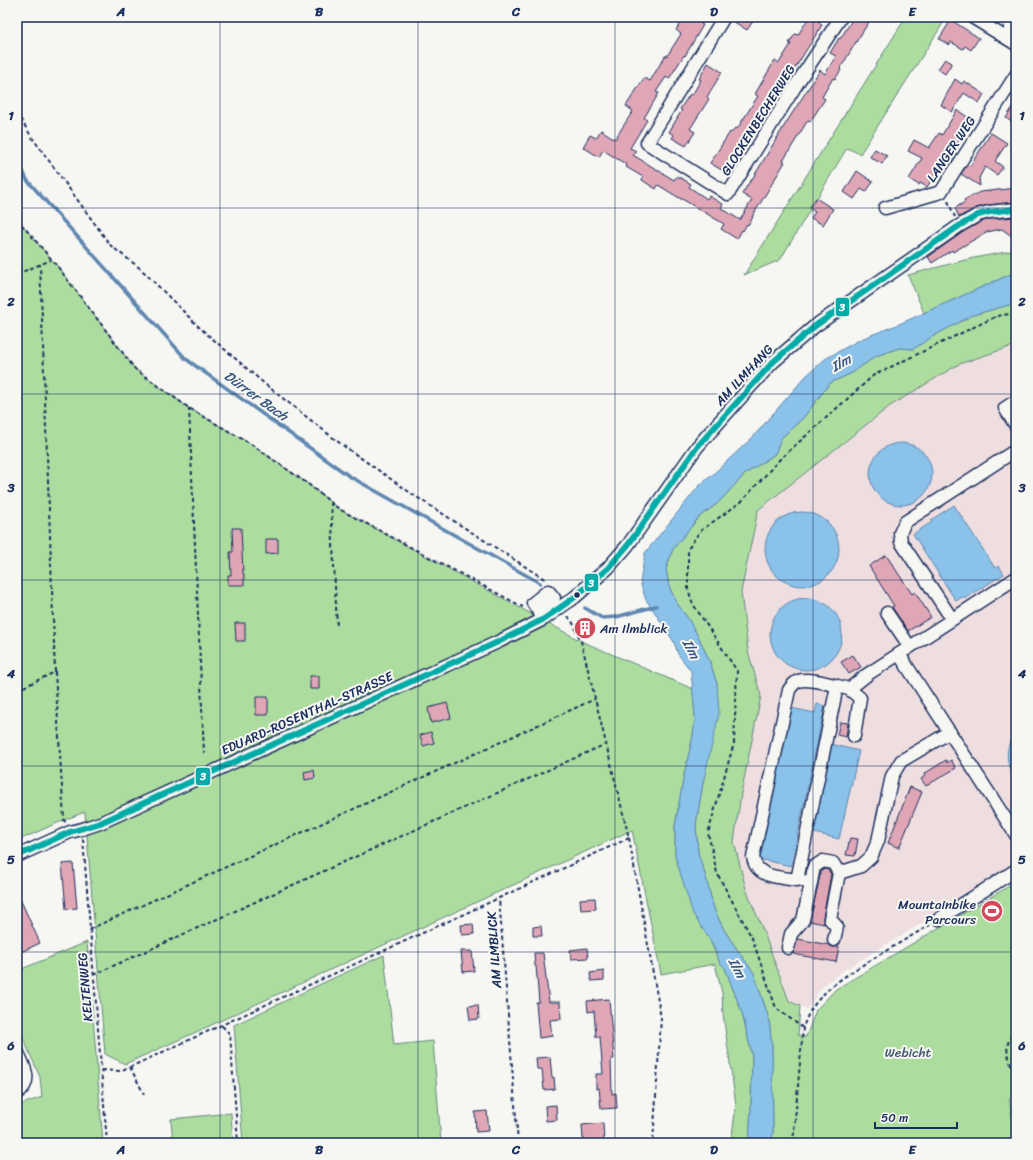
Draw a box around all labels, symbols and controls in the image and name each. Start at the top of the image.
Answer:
text: A [116,0,125,23]
text: B [315,0,324,23]
text: C [511,0,521,23]
text: D [710,0,718,23]
text: E [908,0,917,23]
street label: GLOCKENBECHERWEG [714,60,802,180]
text: 1 [8,104,14,127]
text: 1 [1019,104,1025,127]
street label: LANGER WEG [920,111,982,187]
text: 2 [6,290,15,313]
text: 2 [1017,290,1026,313]
line badge: 3 [835,297,850,317]
text: 3 [838,298,846,317]
street label: AM ILMHANG [708,339,779,412]
water label: Ilm [825,346,857,379]
water label: Dürrer Bach [219,364,295,429]
text: 3 [6,476,15,499]
text: 3 [1017,476,1026,499]
line badge: 3 [584,573,599,592]
text: 3 [587,574,595,593]
unlabelled marker [572,590,582,600]
building icon: Am Ilmblick [572,615,598,641]
place label: Am Ilmblick [599,617,668,640]
water label: Ilm [675,633,707,665]
text: 4 [6,662,16,685]
text: 4 [1017,662,1027,685]
street label: EDUARD-ROSENTHAL-STRASSE [217,664,397,761]
line badge: 3 [195,767,211,786]
text: 3 [199,767,207,786]
text: 5 [7,848,15,871]
text: 5 [1018,848,1026,871]
place label: Mountainbike Parcours [898,893,977,931]
sports icon: Mountainbike Parcours [979,898,1005,924]
street label: AM ILMBLICK [480,910,508,990]
street label: KELTENWEG [71,951,99,1023]
water label: Ilm [721,952,753,984]
text: 6 [6,1034,15,1057]
text: 6 [1017,1034,1026,1057]
park label: Webicht [885,1041,932,1064]
scale bar [875,1104,957,1130]
text: 50 m [881,1107,908,1129]
text: A [116,1138,125,1160]
text: B [315,1138,324,1160]
text: C [511,1138,521,1160]
text: D [710,1138,718,1160]
text: E [908,1138,917,1160]

